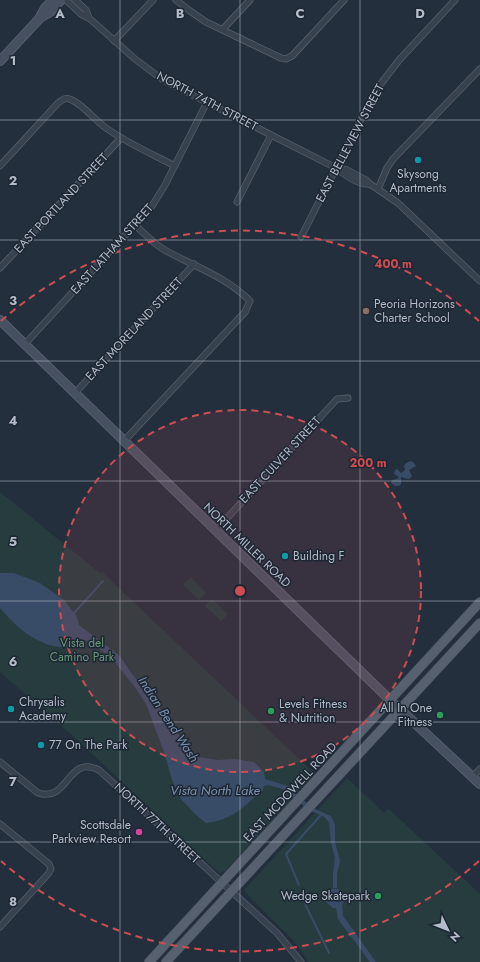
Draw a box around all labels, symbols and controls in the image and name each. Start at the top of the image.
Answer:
text: A [54,4,65,23]
text: B [176,4,185,23]
text: C [295,4,305,23]
text: D [415,4,425,23]
text: 1 [10,51,16,70]
street label: NORTH 74TH STREET [153,67,261,135]
street label: EAST BELLEVIEW STREET [311,80,389,205]
street label: EAST PORTLAND STREET [10,149,113,257]
marker: Skysong Apartments [413,155,423,165]
place label: Skysong Apartments [389,165,447,197]
text: 2 [9,171,17,190]
street label: EAST LATHAM STREET [66,200,158,298]
text: 400 m [374,255,412,273]
street label: EAST MORELAND STREET [81,273,187,385]
text: 3 [9,291,17,310]
place label: Peoria Horizons Charter School [374,295,455,327]
marker: Peoria Horizons Charter School [361,306,371,316]
text: 4 [8,411,18,430]
street label: EAST CULVER STREET [235,412,325,507]
text: 200 m [349,454,387,472]
street label: NORTH MILLER ROAD [199,498,295,592]
text: 5 [9,532,17,551]
place label: Building F [293,547,345,565]
marker: Building F [280,551,290,561]
centre of rings [233,584,247,598]
park label: Vista del Camino Park [50,634,115,666]
text: 6 [9,652,18,671]
water label: Indian Bend Wash [134,672,204,766]
place label: Chrysalis Academy [19,693,67,725]
place label: Levels Fitness & Nutrition [279,695,347,727]
place label: All In One Fitness [380,699,432,731]
marker: Chrysalis Academy [6,704,16,714]
marker: Levels Fitness & Nutrition [266,706,276,716]
marker: All In One Fitness [435,710,445,720]
place label: 77 On The Park [49,736,128,754]
street label: EAST MCDOWELL ROAD [239,738,341,846]
marker: 77 On The Park [36,740,46,750]
text: 7 [9,772,17,791]
street label: NORTH 77TH STREET [110,778,204,868]
water label: Vista North Lake [170,781,261,800]
place label: Scottsdale Parkview Resort [52,816,131,848]
marker: Scottsdale Parkview Resort [134,827,144,837]
place label: Wedge Skatepark [281,887,371,905]
marker: Wedge Skatepark [373,891,383,901]
text: 8 [9,892,17,911]
north arrow [428,910,468,950]
text: N [446,928,464,945]

